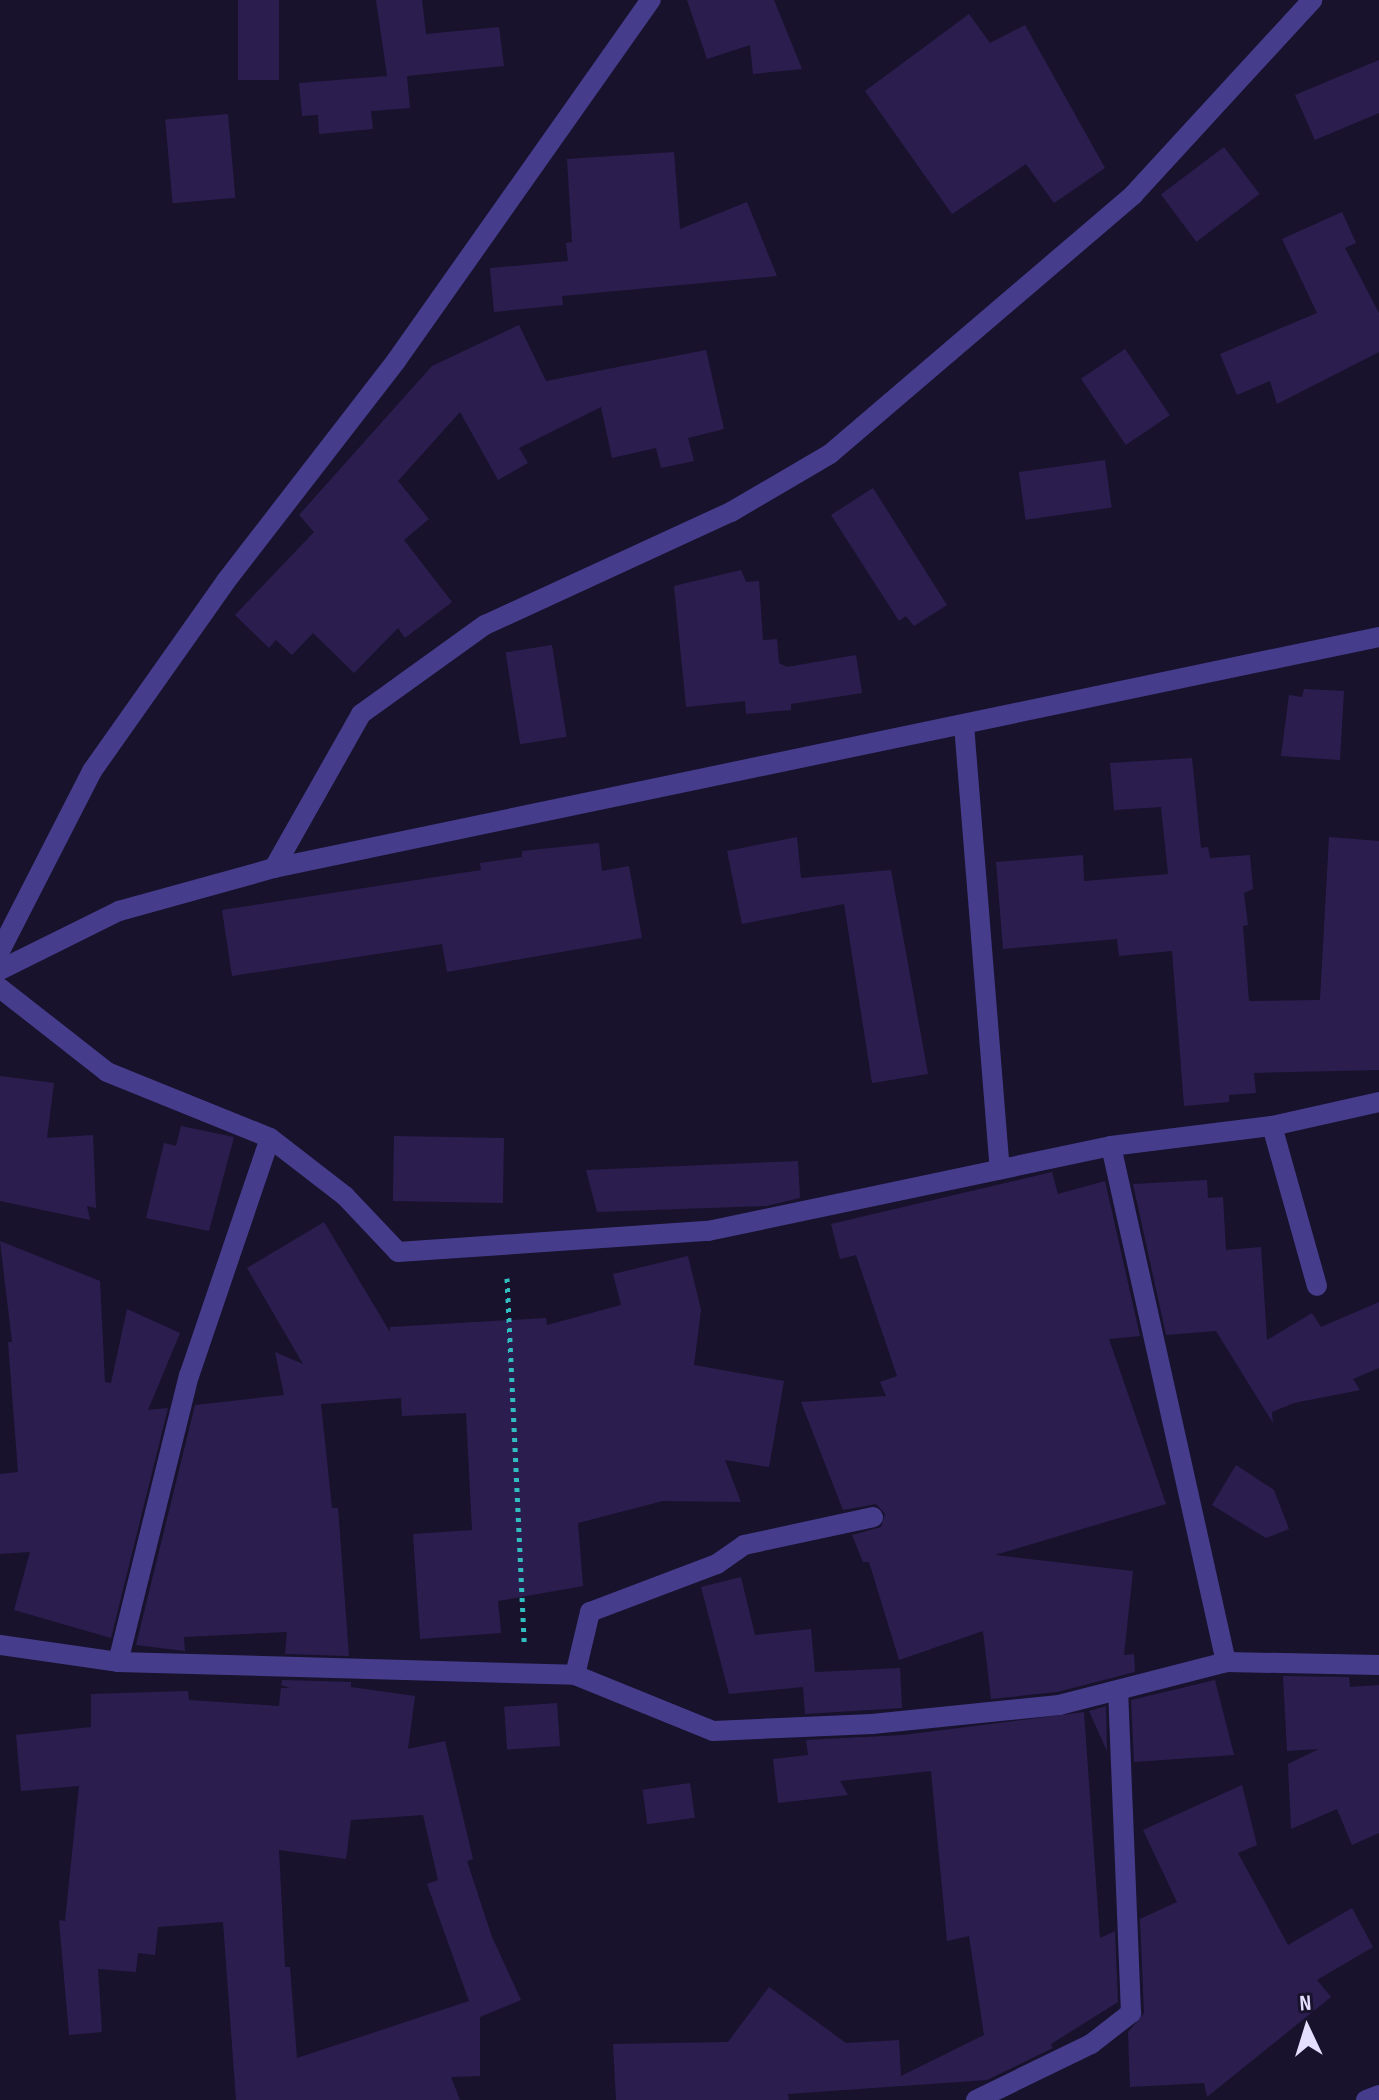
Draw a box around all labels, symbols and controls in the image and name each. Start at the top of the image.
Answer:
north arrow [1267,1988,1347,2068]
text: N [1298,1990,1312,2017]

